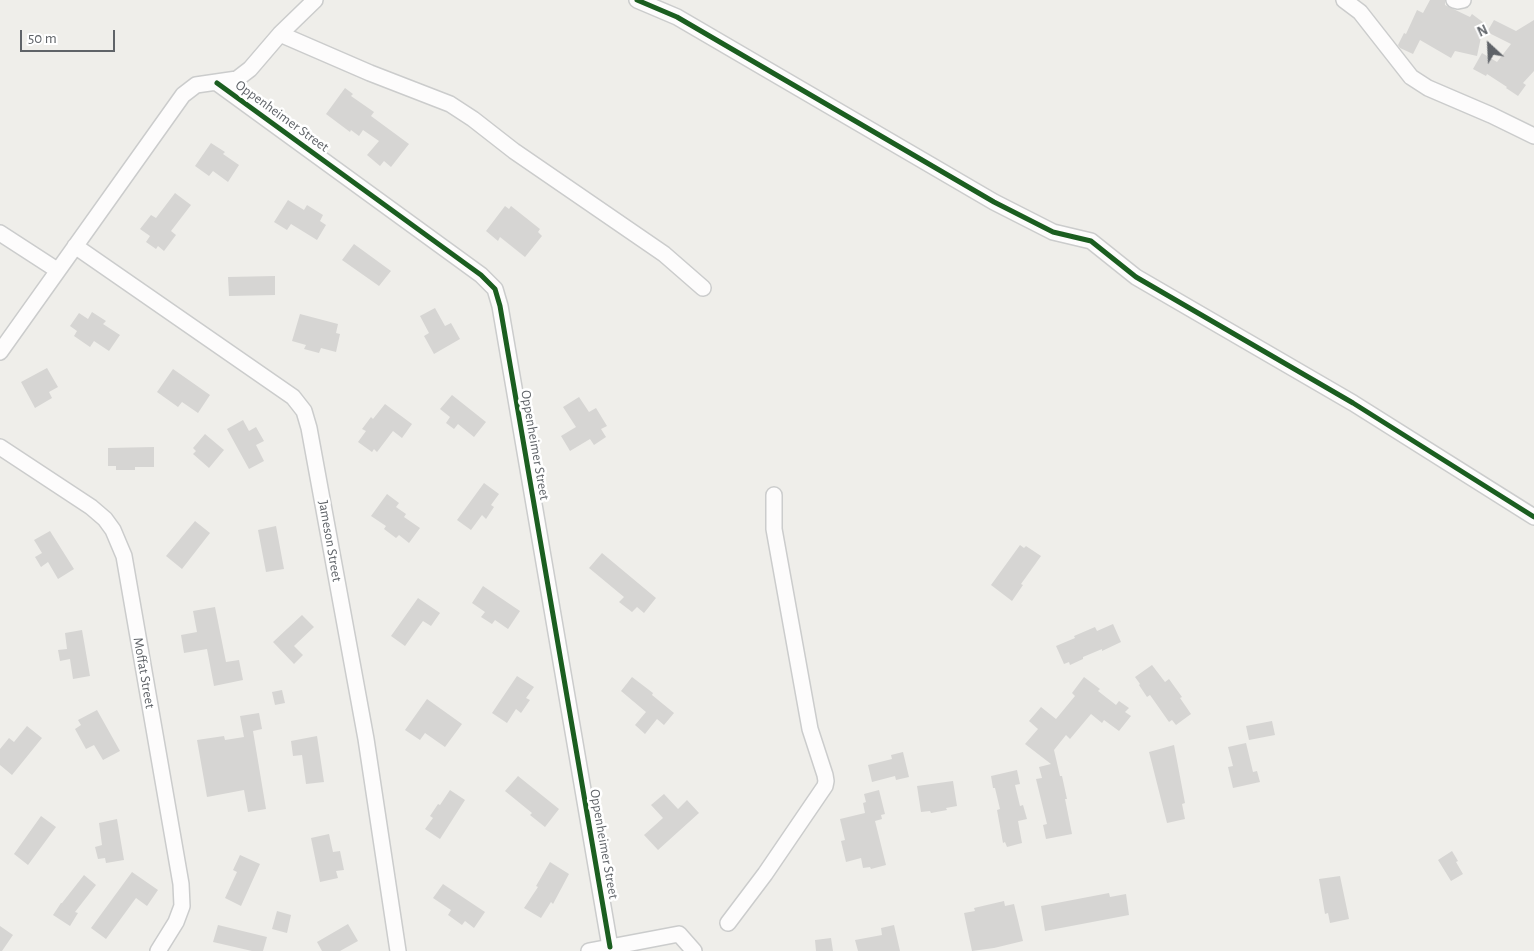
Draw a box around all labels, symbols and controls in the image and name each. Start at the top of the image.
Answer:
scale bar [22,20,118,52]
north arrow [1464,20,1514,70]
text: N [1475,23,1490,40]
text: 50 m [28,31,57,46]
street label: Oppenheimer Street [232,76,332,156]
street label: Oppenheimer Street [517,389,553,501]
street label: Jameson Street [315,499,345,583]
street label: Moffat Street [129,636,159,710]
street label: Oppenheimer Street [586,788,622,900]

